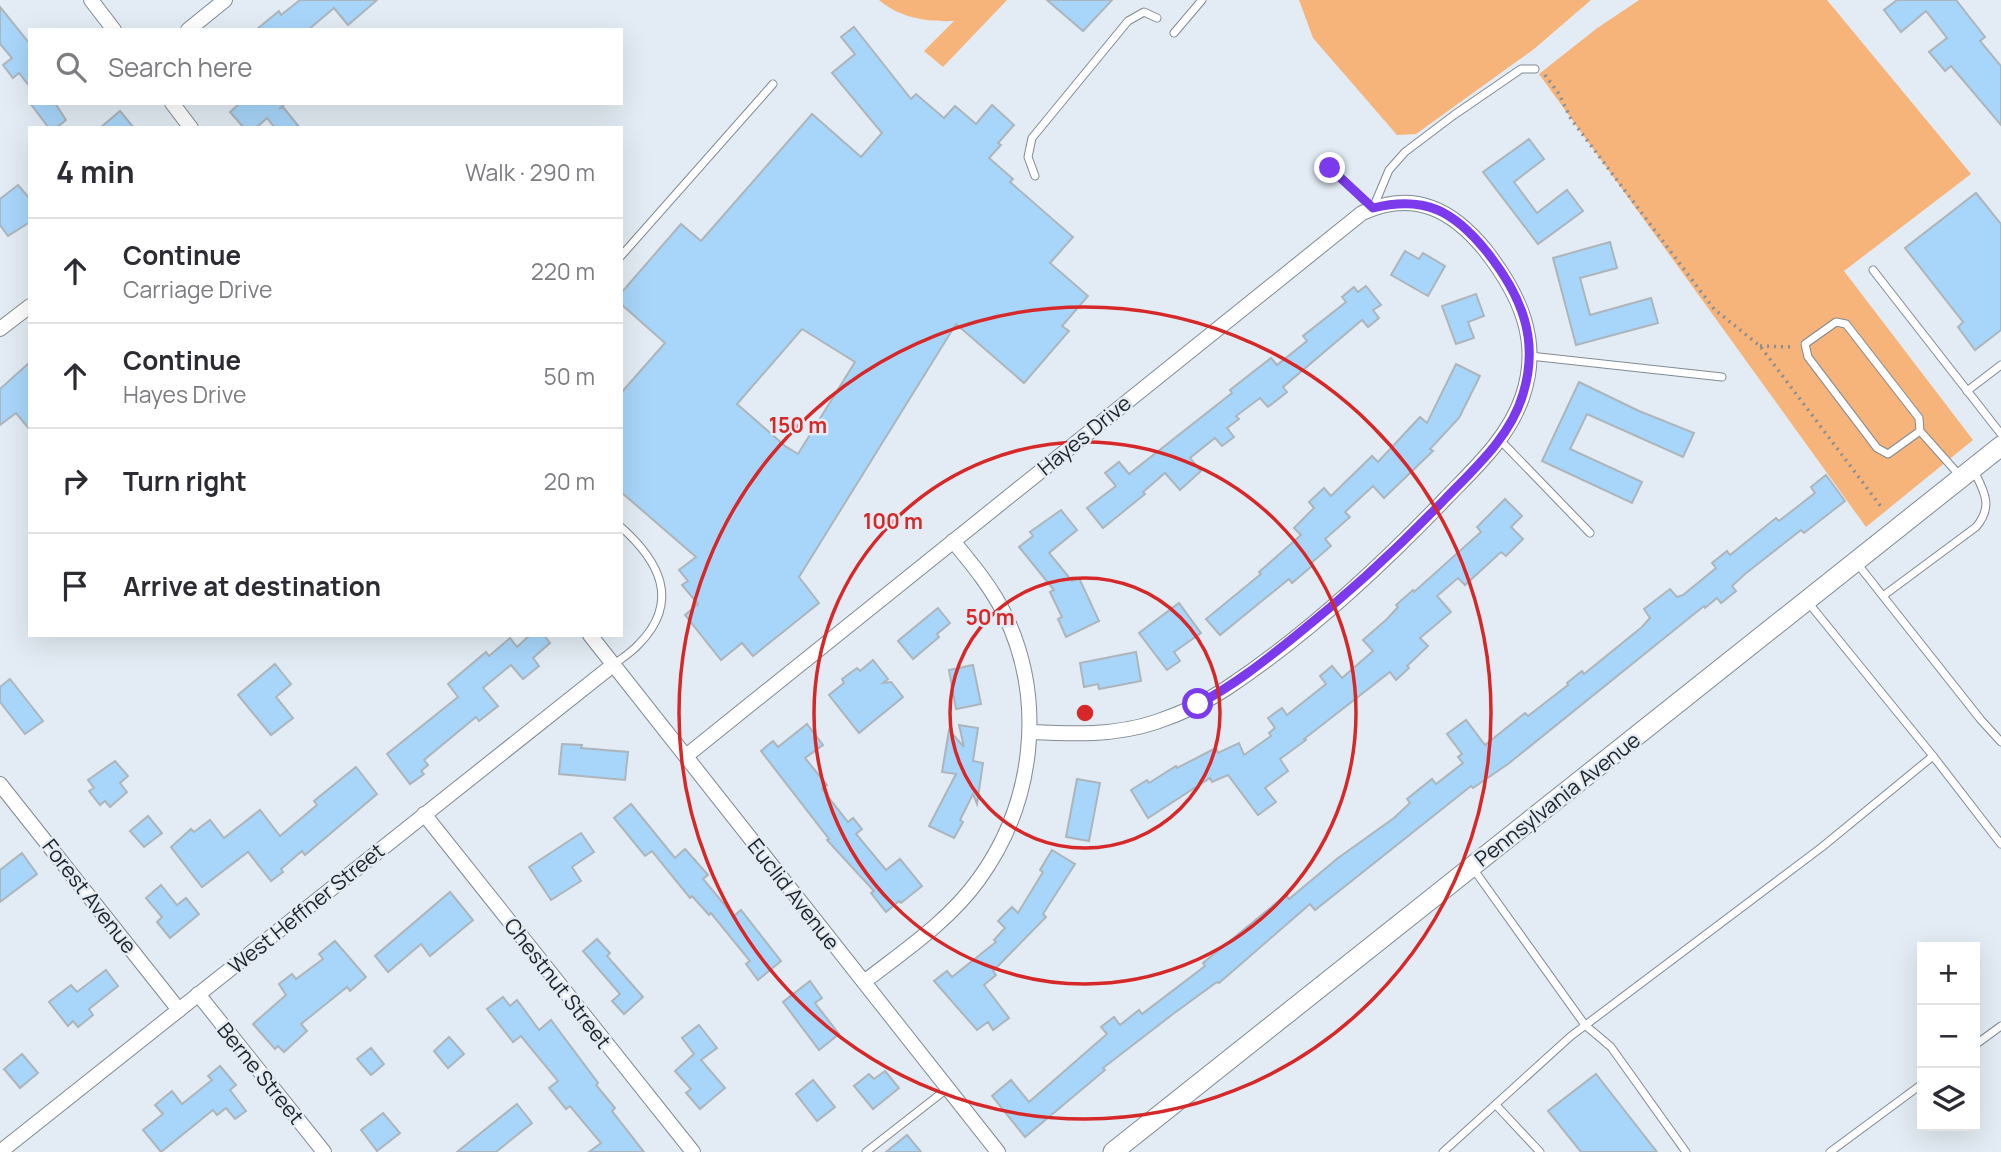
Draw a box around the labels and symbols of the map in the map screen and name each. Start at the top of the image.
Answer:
route end [1314,152,1345,183]
street label: Hayes Drive [1031,389,1137,481]
text: 150 m [769,411,827,439]
text: 100 m [863,507,923,535]
text: 50 m [965,603,1015,631]
route start [1182,688,1213,719]
centre of rings [1073,701,1097,725]
street label: Pennsylvania Avenue [1468,725,1646,873]
street label: Forest Avenue [37,833,143,959]
street label: Euclid Avenue [742,833,846,955]
street label: West Heffner Street [222,836,390,980]
street label: Chestnut Street [498,912,618,1054]
street label: Berne Street [211,1016,311,1130]

